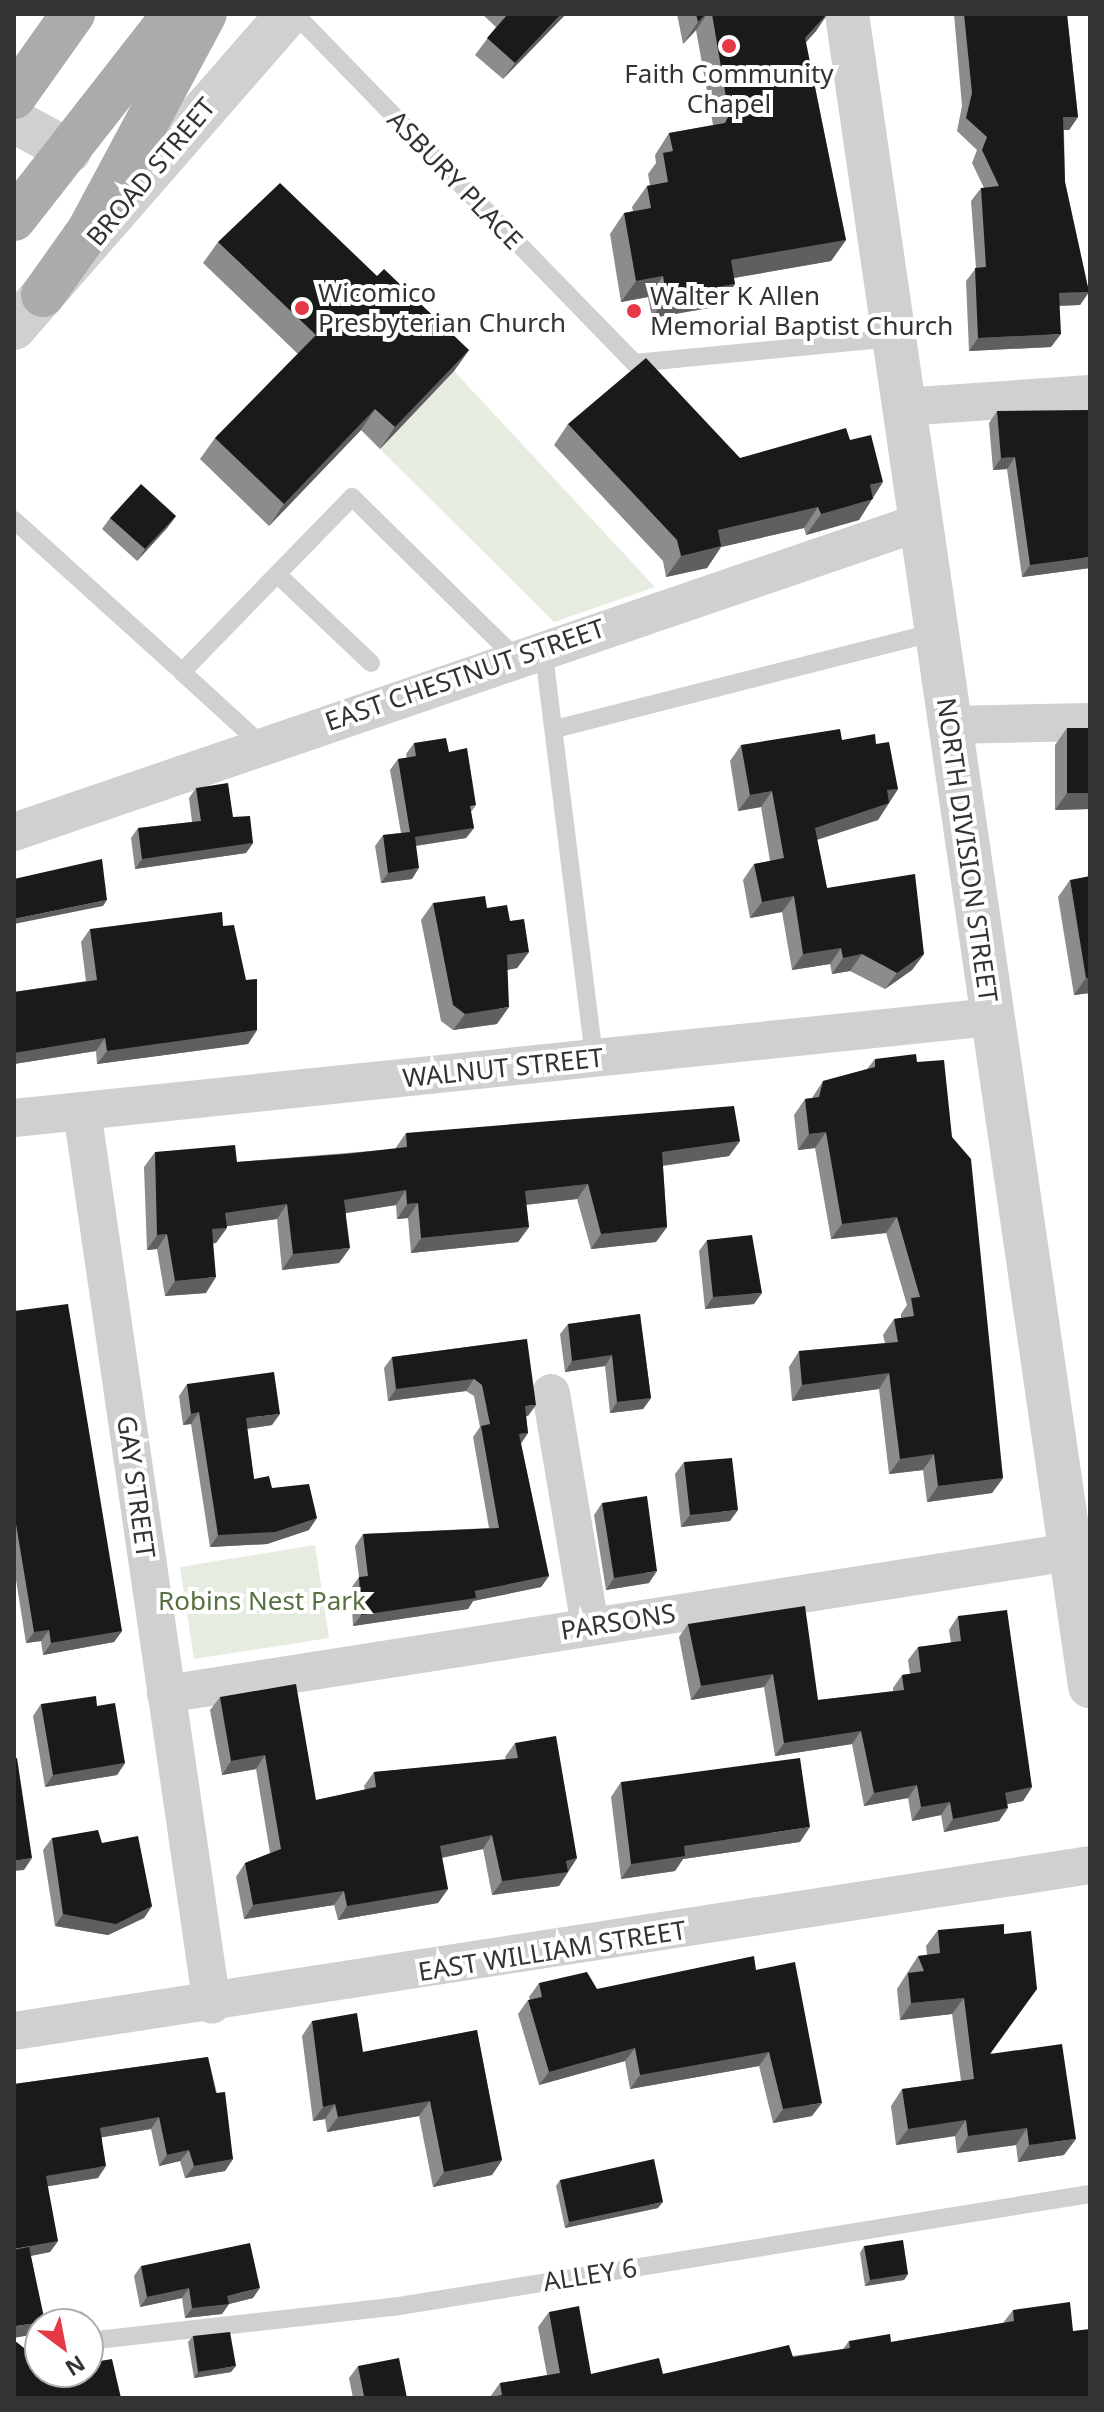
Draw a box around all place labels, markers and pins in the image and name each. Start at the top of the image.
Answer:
marker: Faith Community Chapel [720,37,738,55]
place label: Faith Community Chapel [624,58,834,120]
place label: Wicomico Presbyterian Church [318,277,566,338]
place label: Walter K Allen Memorial Baptist Church [650,280,953,342]
marker: Wicomico Presbyterian Church [293,299,311,317]
marker: Walter K Allen Memorial Baptist Church [625,302,643,320]

